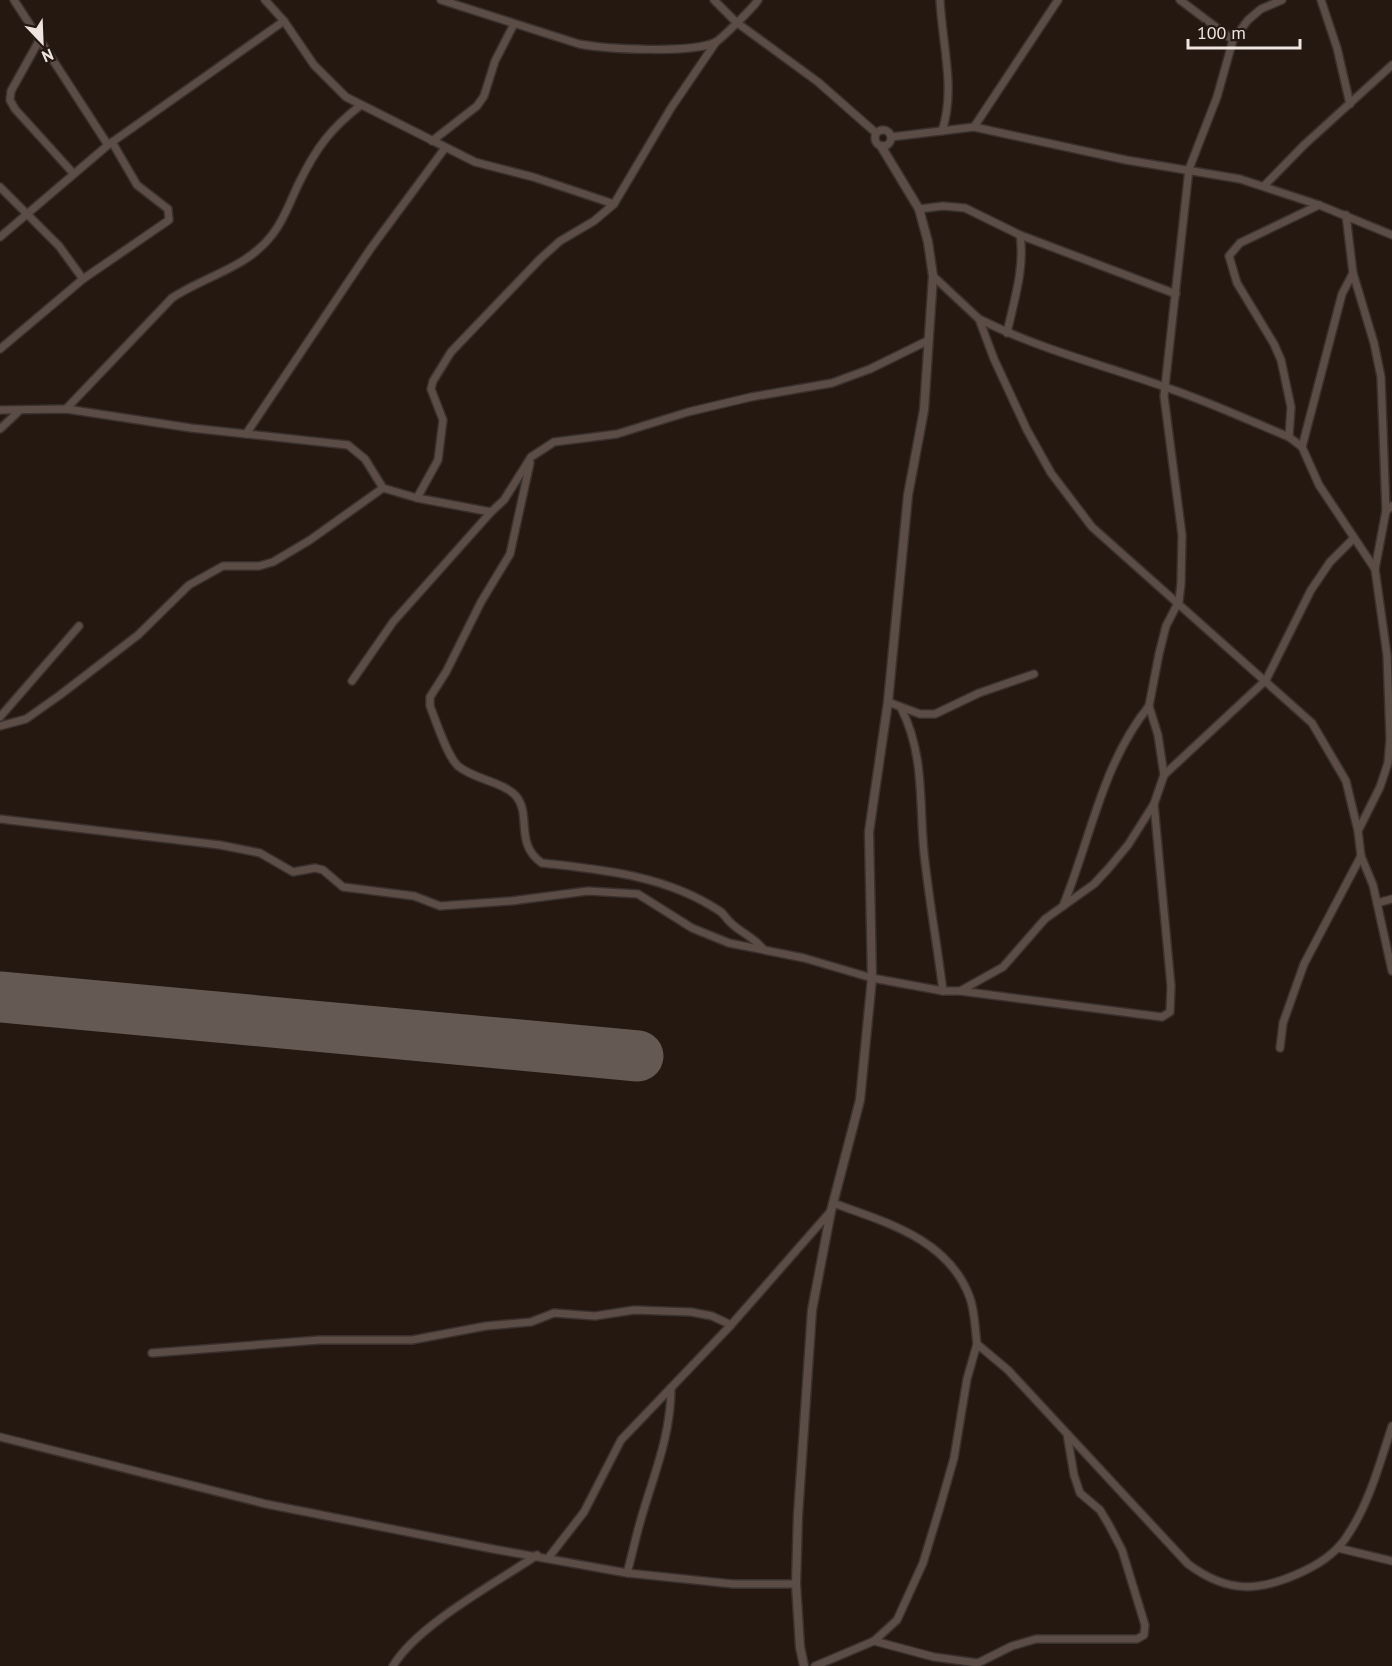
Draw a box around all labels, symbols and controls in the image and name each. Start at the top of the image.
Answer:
north arrow [12,12,72,72]
scale bar [1188,12,1300,50]
text: 100 m [1197,21,1246,44]
text: N [39,45,57,67]

